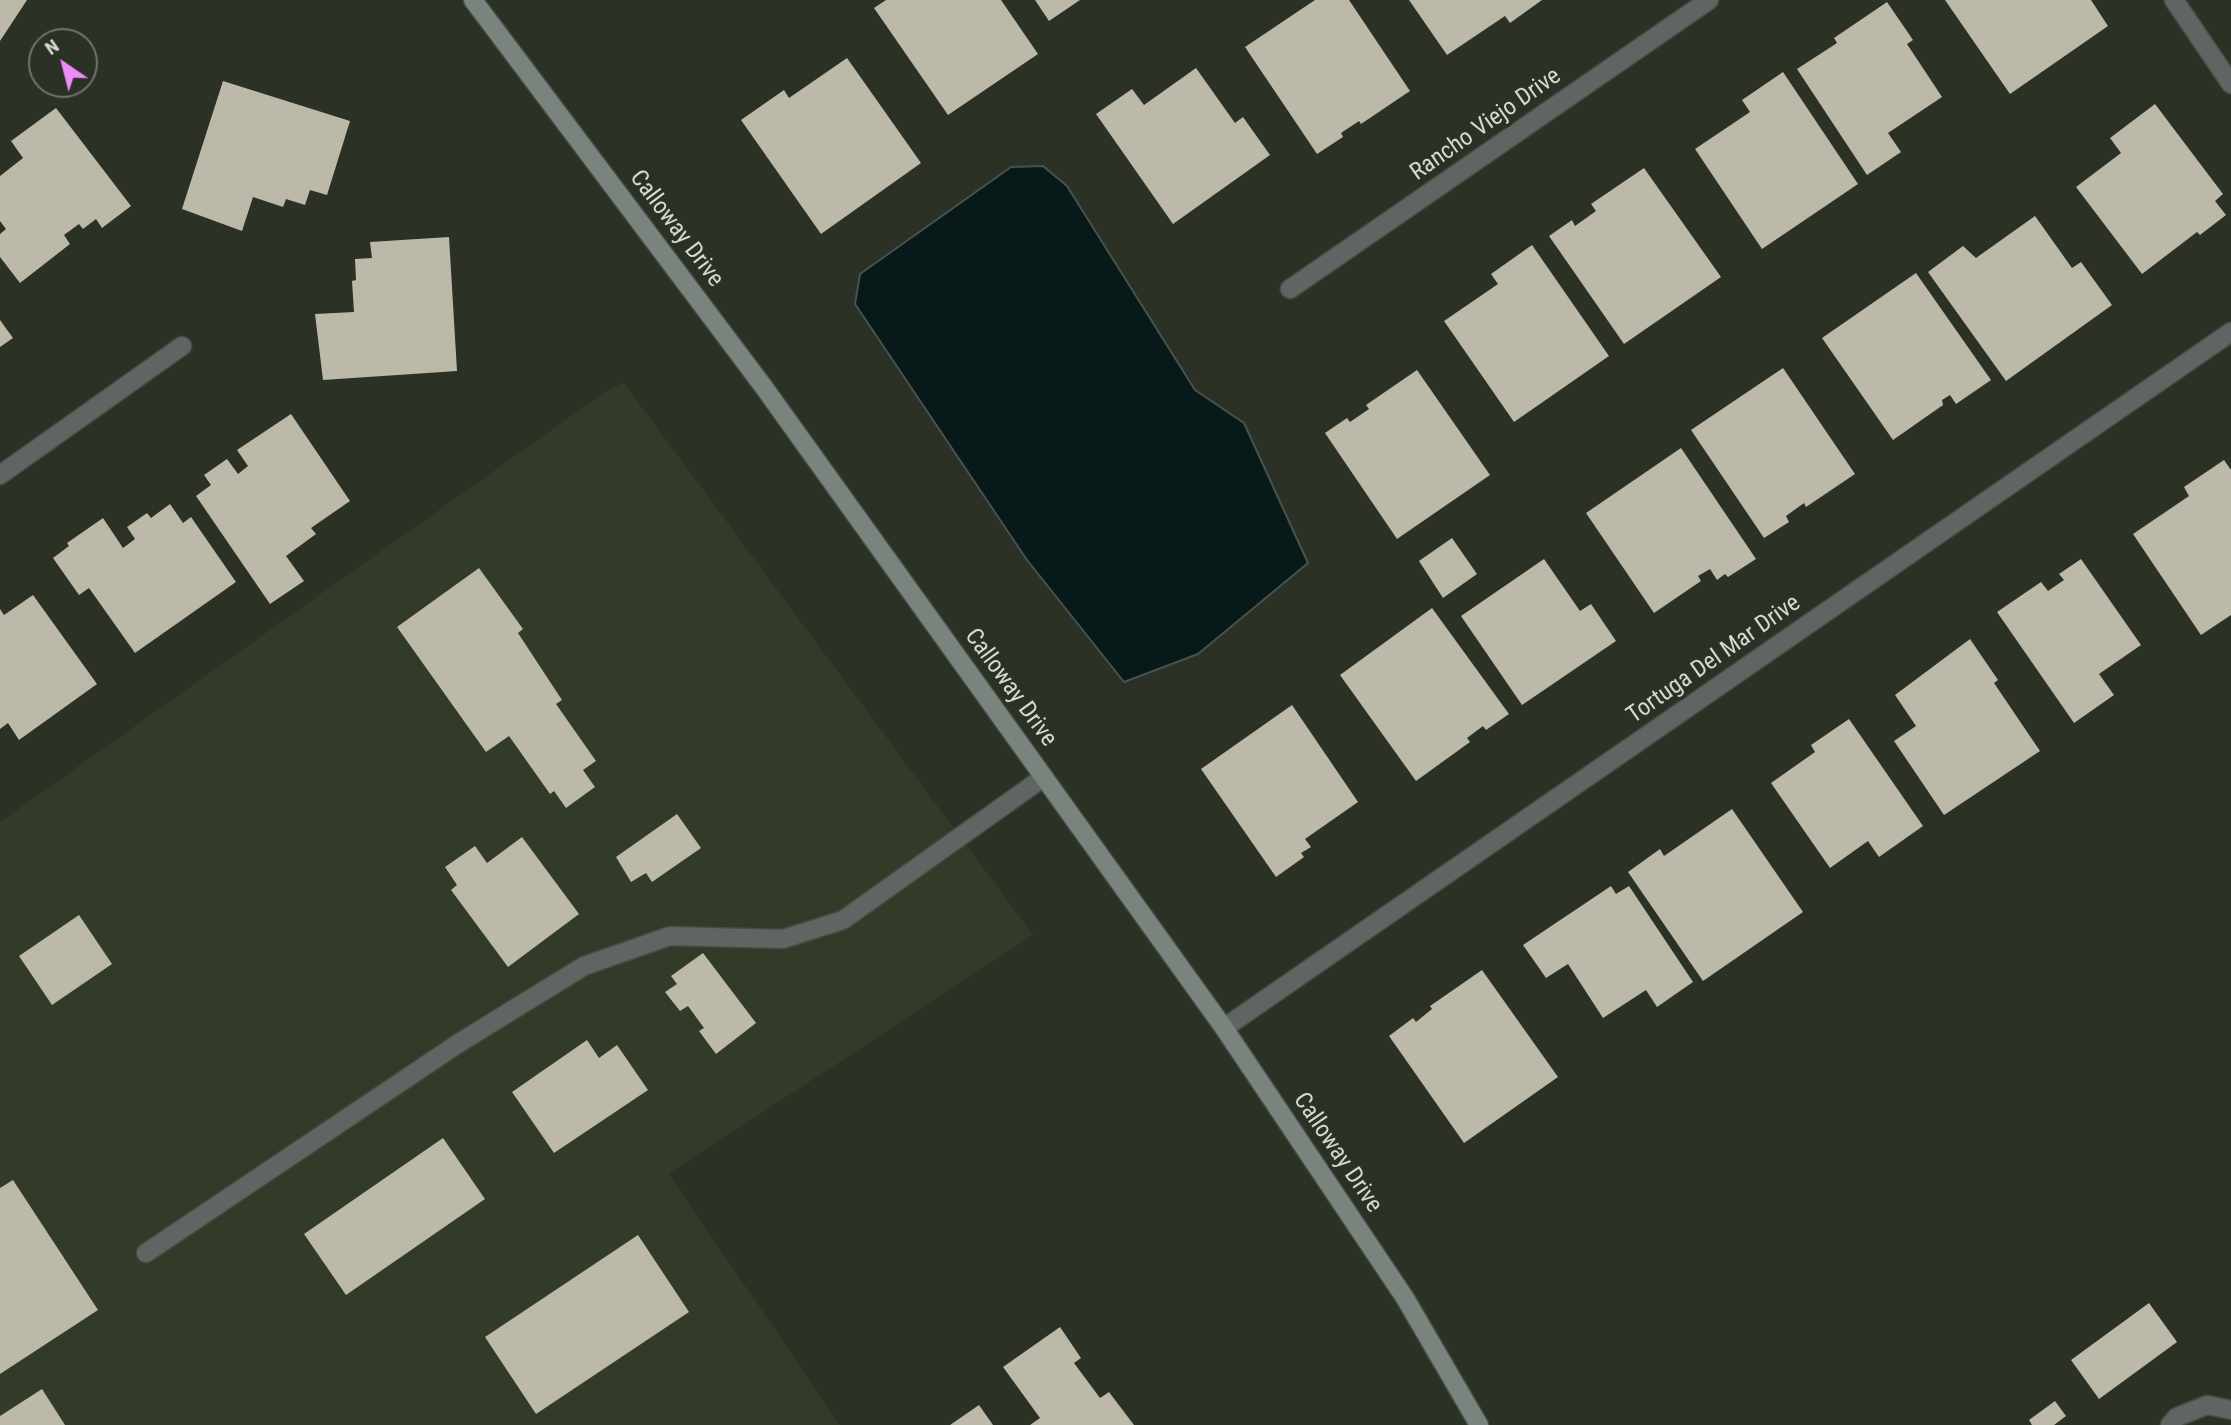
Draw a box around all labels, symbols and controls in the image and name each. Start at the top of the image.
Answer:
north arrow [28,28,98,98]
text: N [40,34,63,60]
street label: Rancho Viejo Drive [1405,62,1567,188]
street label: Calloway Drive [623,165,729,293]
street label: Tortuga Del Mar Drive [1622,589,1806,731]
street label: Calloway Drive [958,624,1062,752]
street label: Calloway Drive [1286,1088,1388,1218]

